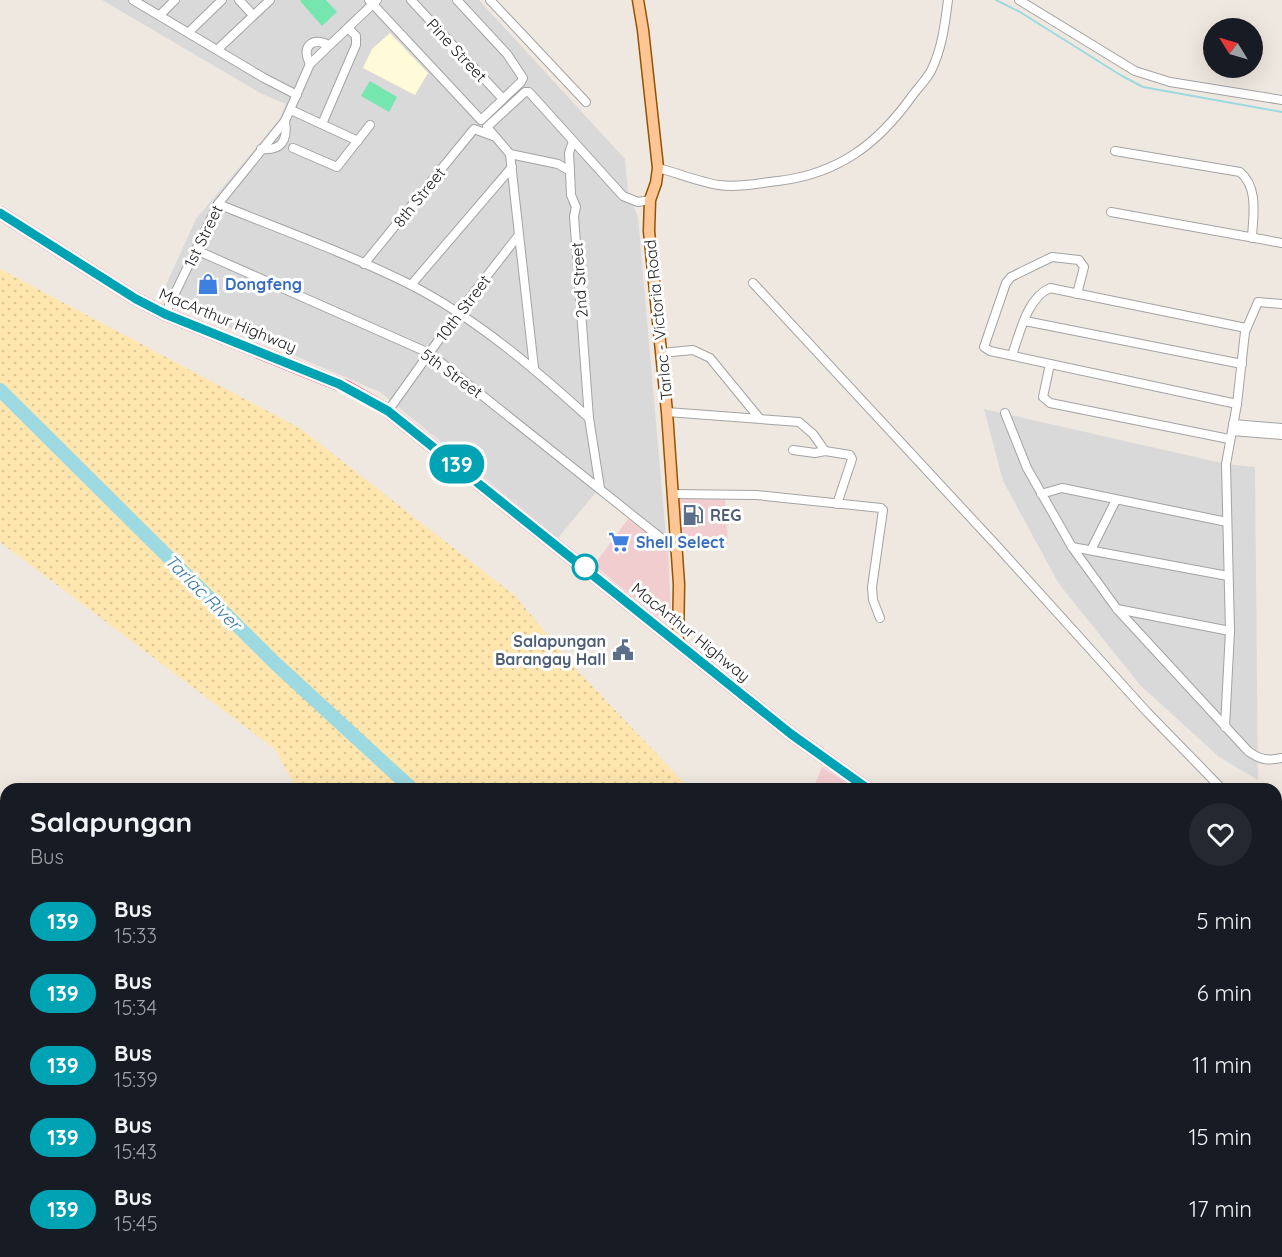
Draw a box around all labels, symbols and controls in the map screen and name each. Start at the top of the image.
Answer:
street label: Pine Street [423,14,491,86]
north arrow [1203,18,1263,78]
map controls [1203,18,1263,78]
street label: 8th Street [389,163,449,231]
street label: 1st Street [179,202,227,270]
street label: Tarlac - Victoria Road [640,239,676,401]
street label: 2nd Street [566,241,592,319]
street label: 10th Street [432,271,494,345]
shop icon: Dongfeng [196,272,220,296]
place label: Dongfeng [225,274,302,294]
street label: MacArthur Highway [156,283,300,357]
street label: 5th Street [417,344,487,402]
line badge: 139 [422,444,492,484]
text: 139 [441,451,473,477]
fuel station icon: REG [681,503,705,527]
place label: REG [710,505,741,525]
supermarket icon: Shell Select [607,530,631,554]
place label: Shell Select [636,532,725,552]
water label: Tarlac River [160,549,247,636]
unlabelled marker [572,554,598,580]
street label: MacArthur Highway [628,578,754,686]
place label: Salapungan Barangay Hall [495,631,606,669]
public building icon: Salapungan Barangay Hall [611,638,635,662]
button: heart [1189,803,1252,866]
text: Salapungan [30,804,192,839]
text: Bus [30,844,64,869]
text: Bus [114,895,152,923]
text: 5 min [1197,907,1252,935]
text: 139 [47,908,79,934]
text: 15:33 [114,923,157,948]
text: Bus [114,967,152,995]
text: 6 min [1197,979,1252,1007]
text: 139 [47,980,79,1006]
text: 15:34 [114,995,157,1020]
text: Bus [114,1039,152,1067]
text: 11 min [1192,1051,1252,1079]
text: 139 [47,1052,79,1078]
text: 15:39 [114,1067,158,1092]
text: Bus [114,1111,152,1139]
text: 15 min [1188,1123,1252,1151]
text: 139 [47,1124,79,1150]
text: 15:43 [114,1139,157,1164]
text: Bus [114,1183,152,1211]
text: 17 min [1189,1195,1252,1223]
text: 139 [47,1196,79,1222]
text: 15:45 [114,1211,158,1236]

